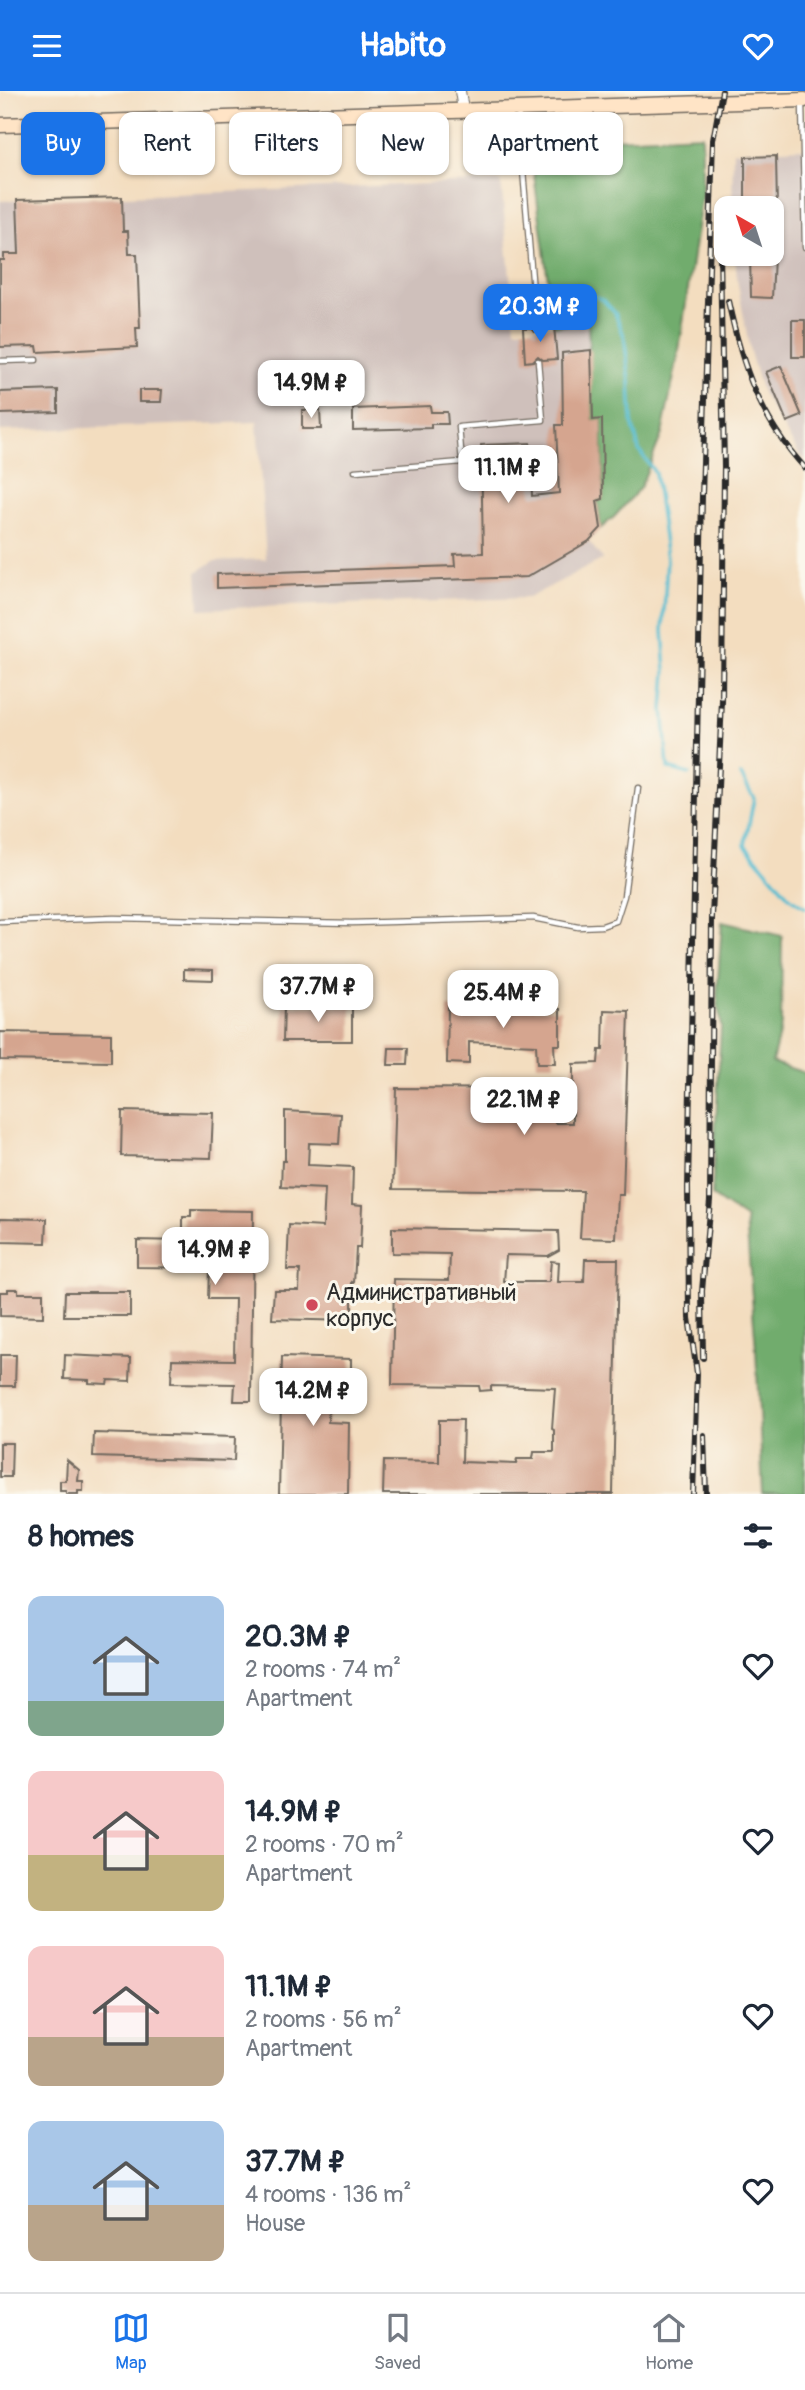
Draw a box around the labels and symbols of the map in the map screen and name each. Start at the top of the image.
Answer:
north arrow [714,196,784,266]
pin: 20.3M ₽ [475,285,605,344]
pin: 14.9M ₽ [246,361,376,420]
pin: 11.1M ₽ [443,445,573,505]
pin: 37.7M ₽ [253,965,383,1024]
pin: 25.4M ₽ [438,971,568,1030]
pin: 22.1M ₽ [459,1077,589,1137]
pin: 14.9M ₽ [150,1227,280,1287]
place label: Административный корпус [326,1278,517,1333]
marker: Административный корпус [304,1297,320,1313]
pin: 14.2M ₽ [248,1369,378,1428]

